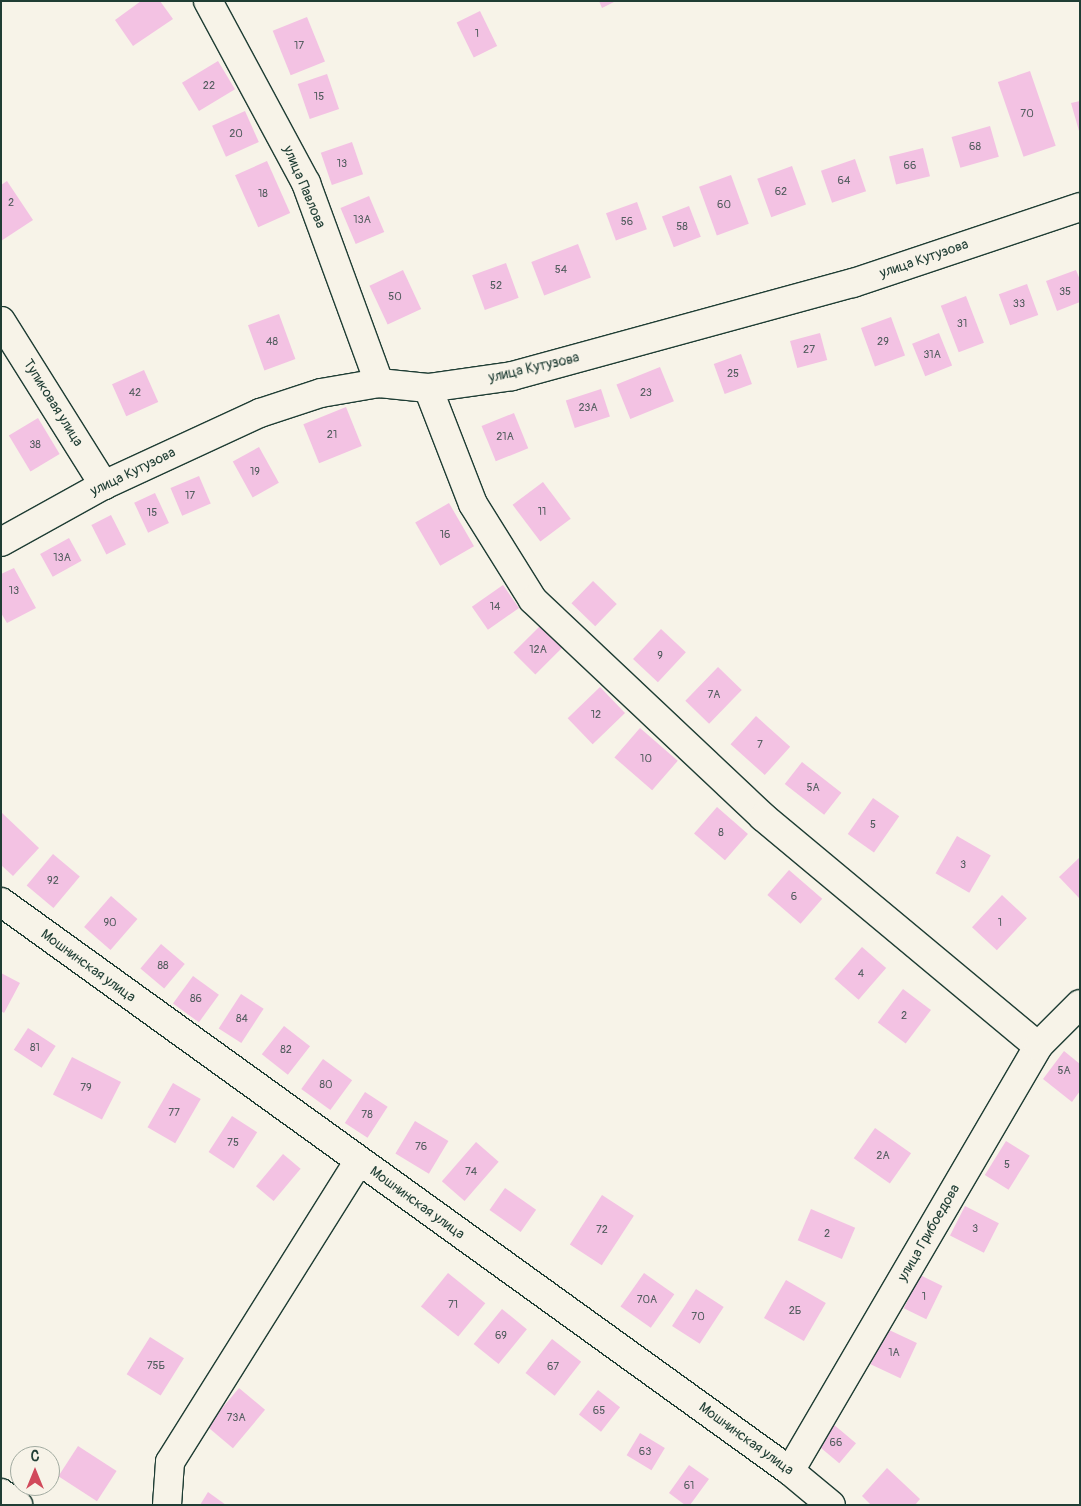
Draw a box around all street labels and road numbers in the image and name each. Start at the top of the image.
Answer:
street label: улица Павлова [279,143,329,231]
street label: улица Кутузова [877,236,971,282]
street label: улица Кутузова [487,349,581,387]
street label: Тупиковая улица [19,356,87,450]
street label: улица Кутузова [88,444,178,500]
street label: Мошнинская улица [37,926,139,1006]
street label: Мошнинская улица [366,1163,468,1243]
street label: улица Грибоедова [894,1182,964,1284]
street label: Мошнинская улица [695,1399,797,1479]

